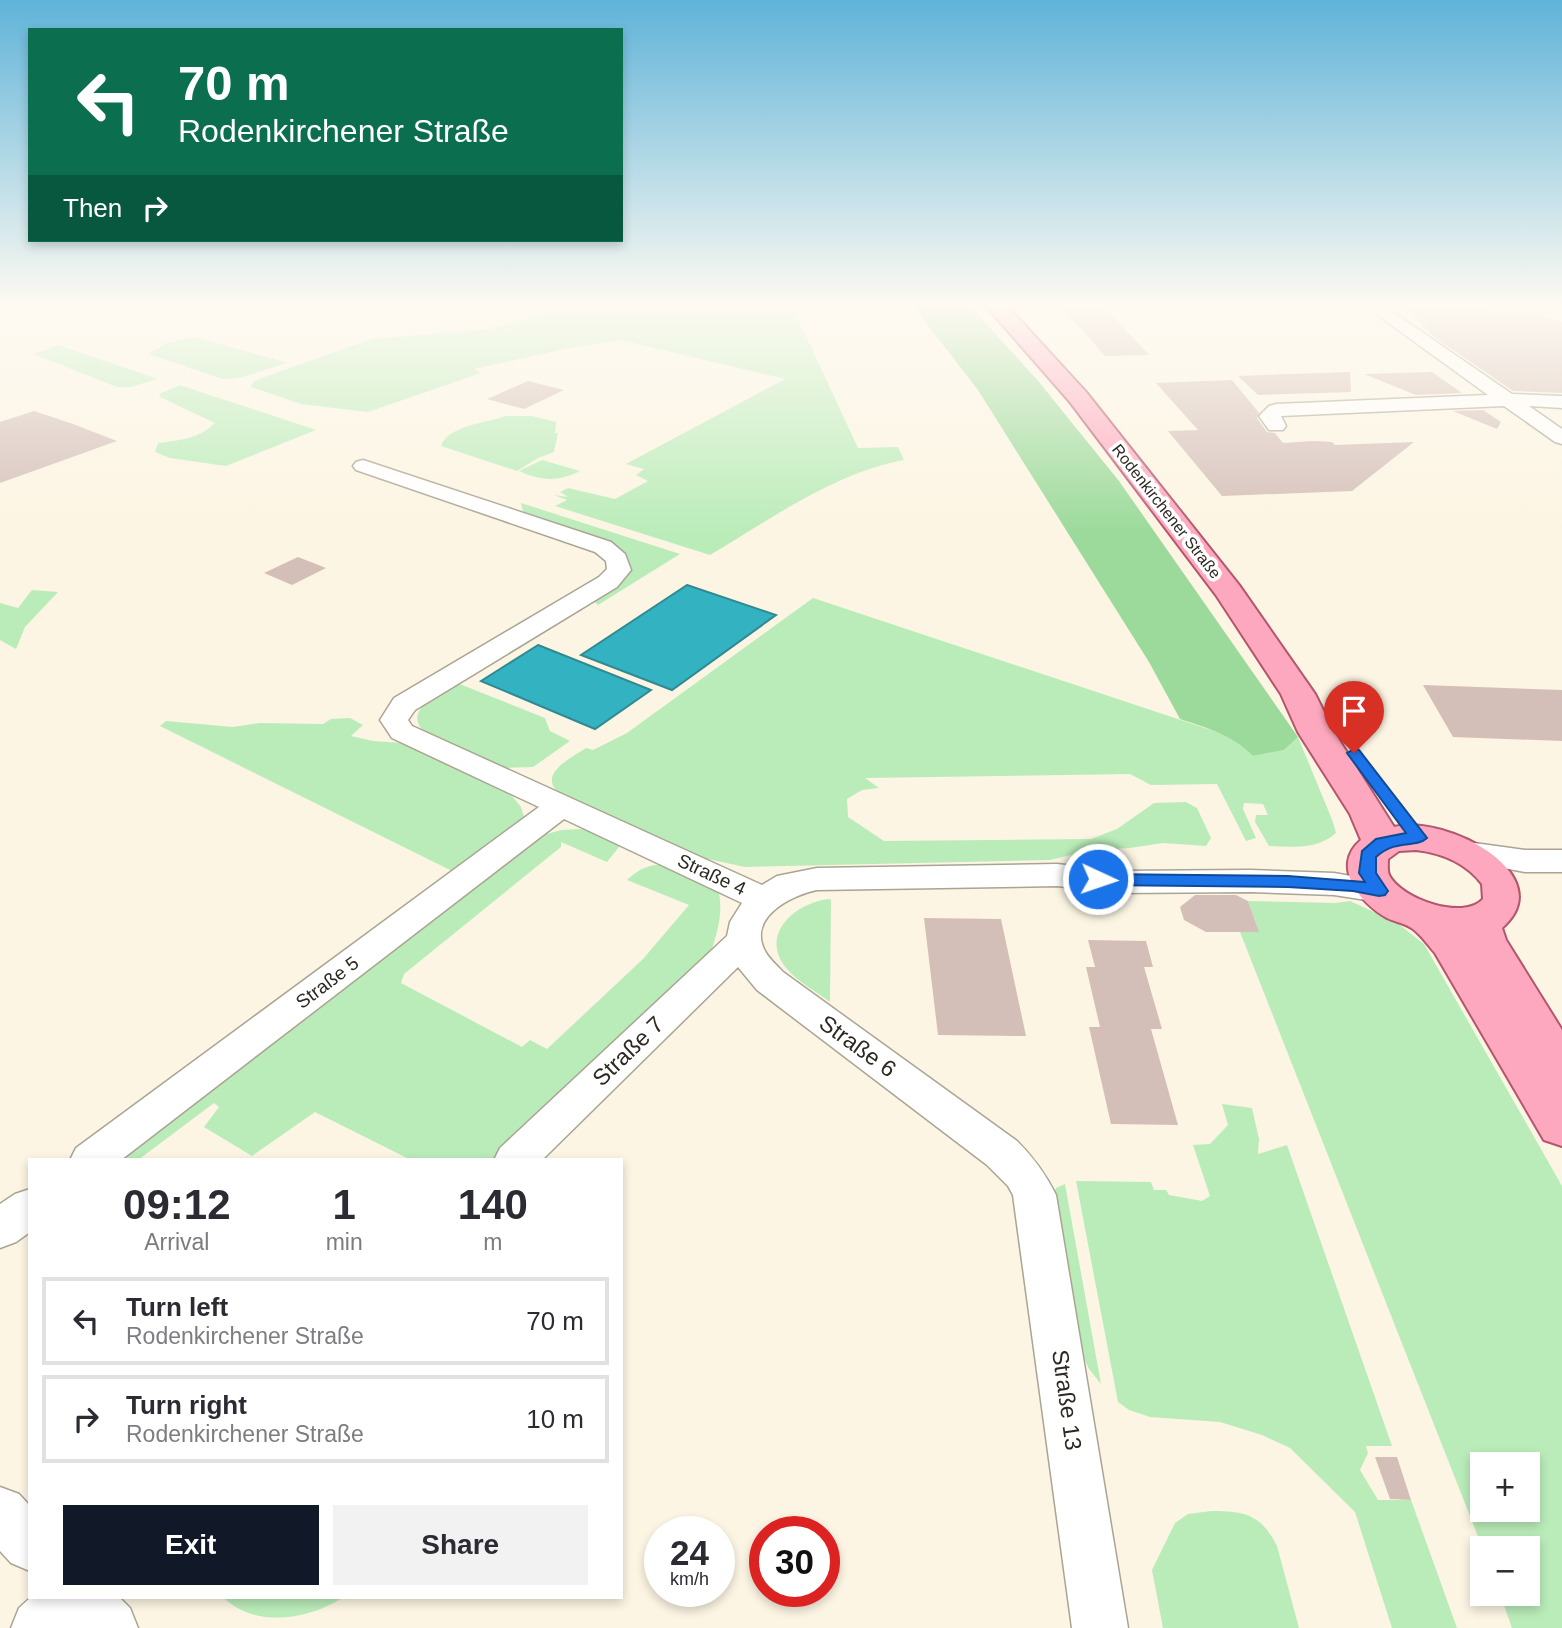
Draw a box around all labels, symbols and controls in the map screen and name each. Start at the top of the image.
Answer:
icon: left [63,56,154,147]
text: 70 m [178,56,290,110]
text: Rodenkirchener Straße [178,113,509,149]
icon: right [136,189,174,227]
text: Then [63,193,122,223]
street label: Rodenkirchener Straße [1109,441,1224,582]
pin [1324,681,1384,753]
icon: arrive [1335,692,1373,730]
position arrow [1061,842,1135,916]
street label: Straße 4 [674,850,750,900]
street label: Straße 5 [292,952,363,1013]
street label: Straße 6 [815,1010,901,1082]
street label: Straße 7 [587,1011,669,1091]
text: 09:12 [123,1181,231,1228]
text: 1 [332,1181,356,1228]
text: 140 [458,1181,528,1228]
text: Arrival [144,1229,209,1255]
text: min [326,1229,363,1255]
text: m [483,1229,502,1255]
text: Turn left [126,1292,228,1322]
icon: left [67,1302,105,1340]
text: 70 m [526,1306,584,1336]
text: Rodenkirchener Straße [126,1323,364,1349]
street label: Straße 13 [1047,1348,1087,1452]
text: Turn right [126,1390,247,1420]
icon: right [67,1400,105,1438]
text: 10 m [526,1404,584,1434]
text: Rodenkirchener Straße [126,1421,364,1447]
map controls [1470,1452,1540,1606]
button: + [1470,1452,1540,1522]
button: Exit [63,1505,319,1585]
button: Share [333,1505,588,1585]
speed limit sign: 30 [749,1516,840,1607]
text: 24 [670,1533,709,1572]
button: − [1470,1536,1540,1606]
text: km/h [670,1569,709,1589]

